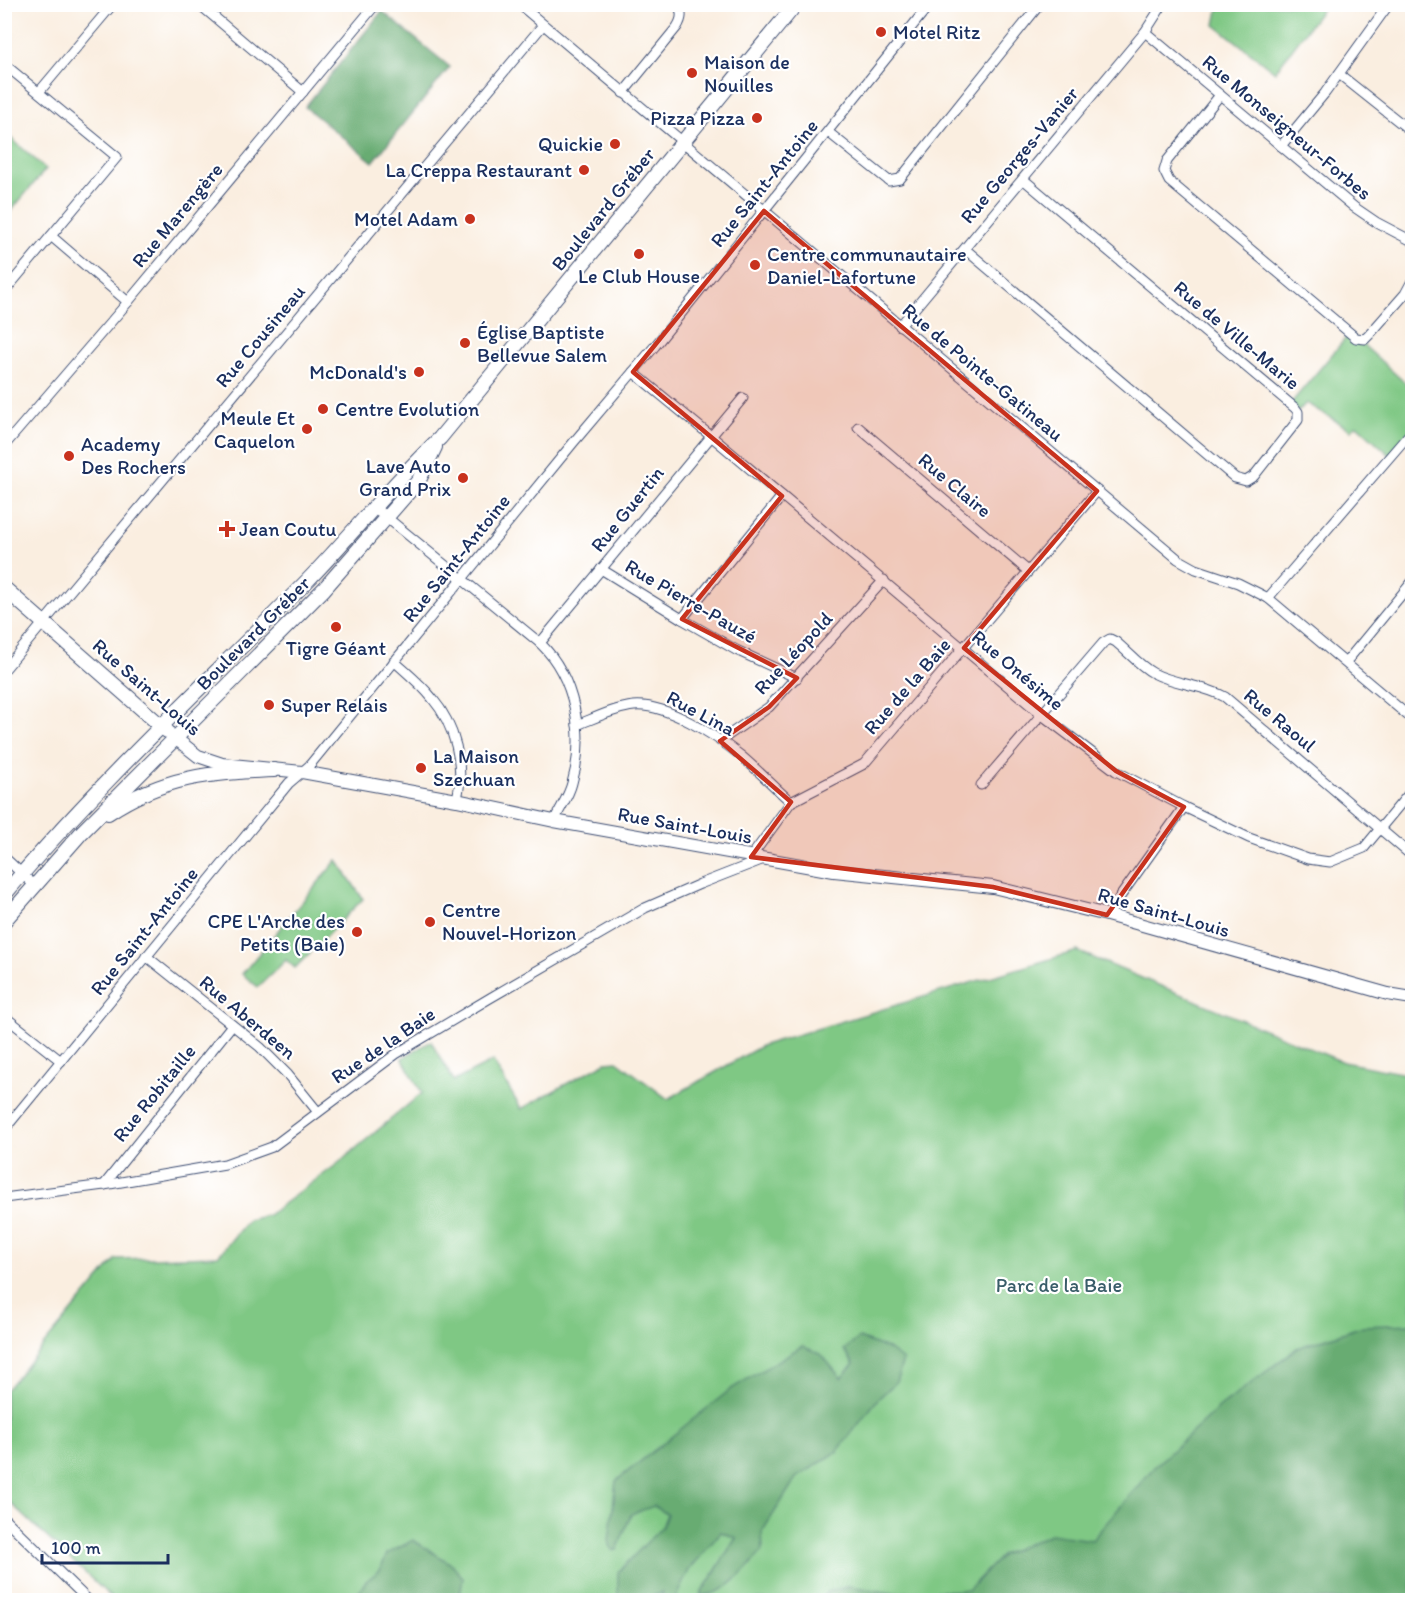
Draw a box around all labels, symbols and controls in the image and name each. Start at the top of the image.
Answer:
place label: Motel Ritz [893,20,981,44]
marker: Motel Ritz [874,25,888,39]
street label: Rue Monseigneur-Forbes [1198,49,1377,205]
place label: Maison de Nouilles [704,50,790,97]
marker: Maison de Nouilles [685,66,699,80]
street label: Rue Georges-Vanier [955,81,1083,228]
place label: Pizza Pizza [650,106,746,130]
marker: Pizza Pizza [750,111,764,125]
street label: Rue Saint-Antoine [705,114,823,252]
place label: Quickie [538,132,603,156]
marker: Quickie [608,137,622,151]
street label: Boulevard Gréber [546,143,660,275]
street label: Rue Marengère [126,158,228,272]
place label: La Creppa Restaurant [385,158,573,182]
marker: La Creppa Restaurant [577,163,591,177]
place label: Motel Adam [354,207,458,231]
marker: Motel Adam [463,212,477,226]
place label: Centre communautaire Daniel-Lafortune [767,242,967,289]
marker: Le Club House [632,247,646,261]
marker: Centre communautaire Daniel-Lafortune [748,258,762,272]
place label: Le Club House [578,264,700,288]
street label: Rue de Ville-Marie [1169,275,1305,395]
street label: Rue Cousineau [210,280,310,392]
street label: Rue de Pointe-Gatineau [898,298,1068,446]
place label: Église Baptiste Bellevue Salem [477,320,607,367]
marker: Église Baptiste Bellevue Salem [458,336,472,350]
place label: McDonald's [309,360,407,384]
marker: McDonald's [412,365,426,379]
place label: Centre Evolution [335,397,479,421]
marker: Centre Evolution [316,402,330,416]
place label: Meule Et Caquelon [214,406,296,453]
marker: Meule Et Caquelon [300,422,314,436]
place label: Academy Des Rochers [81,432,186,479]
street label: Rue Claire [914,447,996,523]
marker: Academy Des Rochers [62,449,76,463]
place label: Lave Auto Grand Prix [359,454,452,501]
street label: Rue Guertin [585,461,669,557]
marker: Lave Auto Grand Prix [456,471,470,485]
street label: Rue Saint-Antoine [397,489,515,627]
place label: Jean Coutu [239,517,337,541]
marker: Jean Coutu [220,522,234,536]
street label: Rue Pierre-Pauzé [621,554,761,648]
street label: Boulevard Gréber [191,571,315,695]
street label: Rue Léopold [749,607,837,699]
marker: Tigre Géant [329,620,343,634]
street label: Rue Onésime [967,625,1069,715]
street label: Rue Saint-Louis [88,633,206,741]
street label: Rue de la Baie [858,633,956,739]
place label: Tigre Géant [286,636,386,660]
street label: Rue Raoul [1239,683,1321,757]
street label: Rue Lina [663,685,740,741]
place label: Super Relais [281,693,388,717]
marker: Super Relais [262,698,276,712]
place label: La Maison Szechuan [433,744,519,791]
marker: La Maison Szechuan [414,761,428,775]
street label: Rue Saint-Louis [616,801,754,849]
street label: Rue Saint-Antoine [85,862,203,1000]
street label: Rue Saint-Louis [1095,882,1233,942]
place label: Centre Nouvel-Horizon [442,898,577,945]
place label: CPE L'Arche des Petits (Baie) [207,909,345,956]
marker: Centre Nouvel-Horizon [423,915,437,929]
marker: CPE L'Arche des Petits (Baie) [350,925,364,939]
street label: Rue Aberdeen [195,970,301,1064]
street label: Rue de la Baie [326,1001,440,1089]
street label: Rue Robitaille [107,1039,201,1147]
park label: Parc de la Baie [996,1273,1122,1297]
scale bar [42,1527,168,1565]
text: 100 m [51,1537,101,1559]

